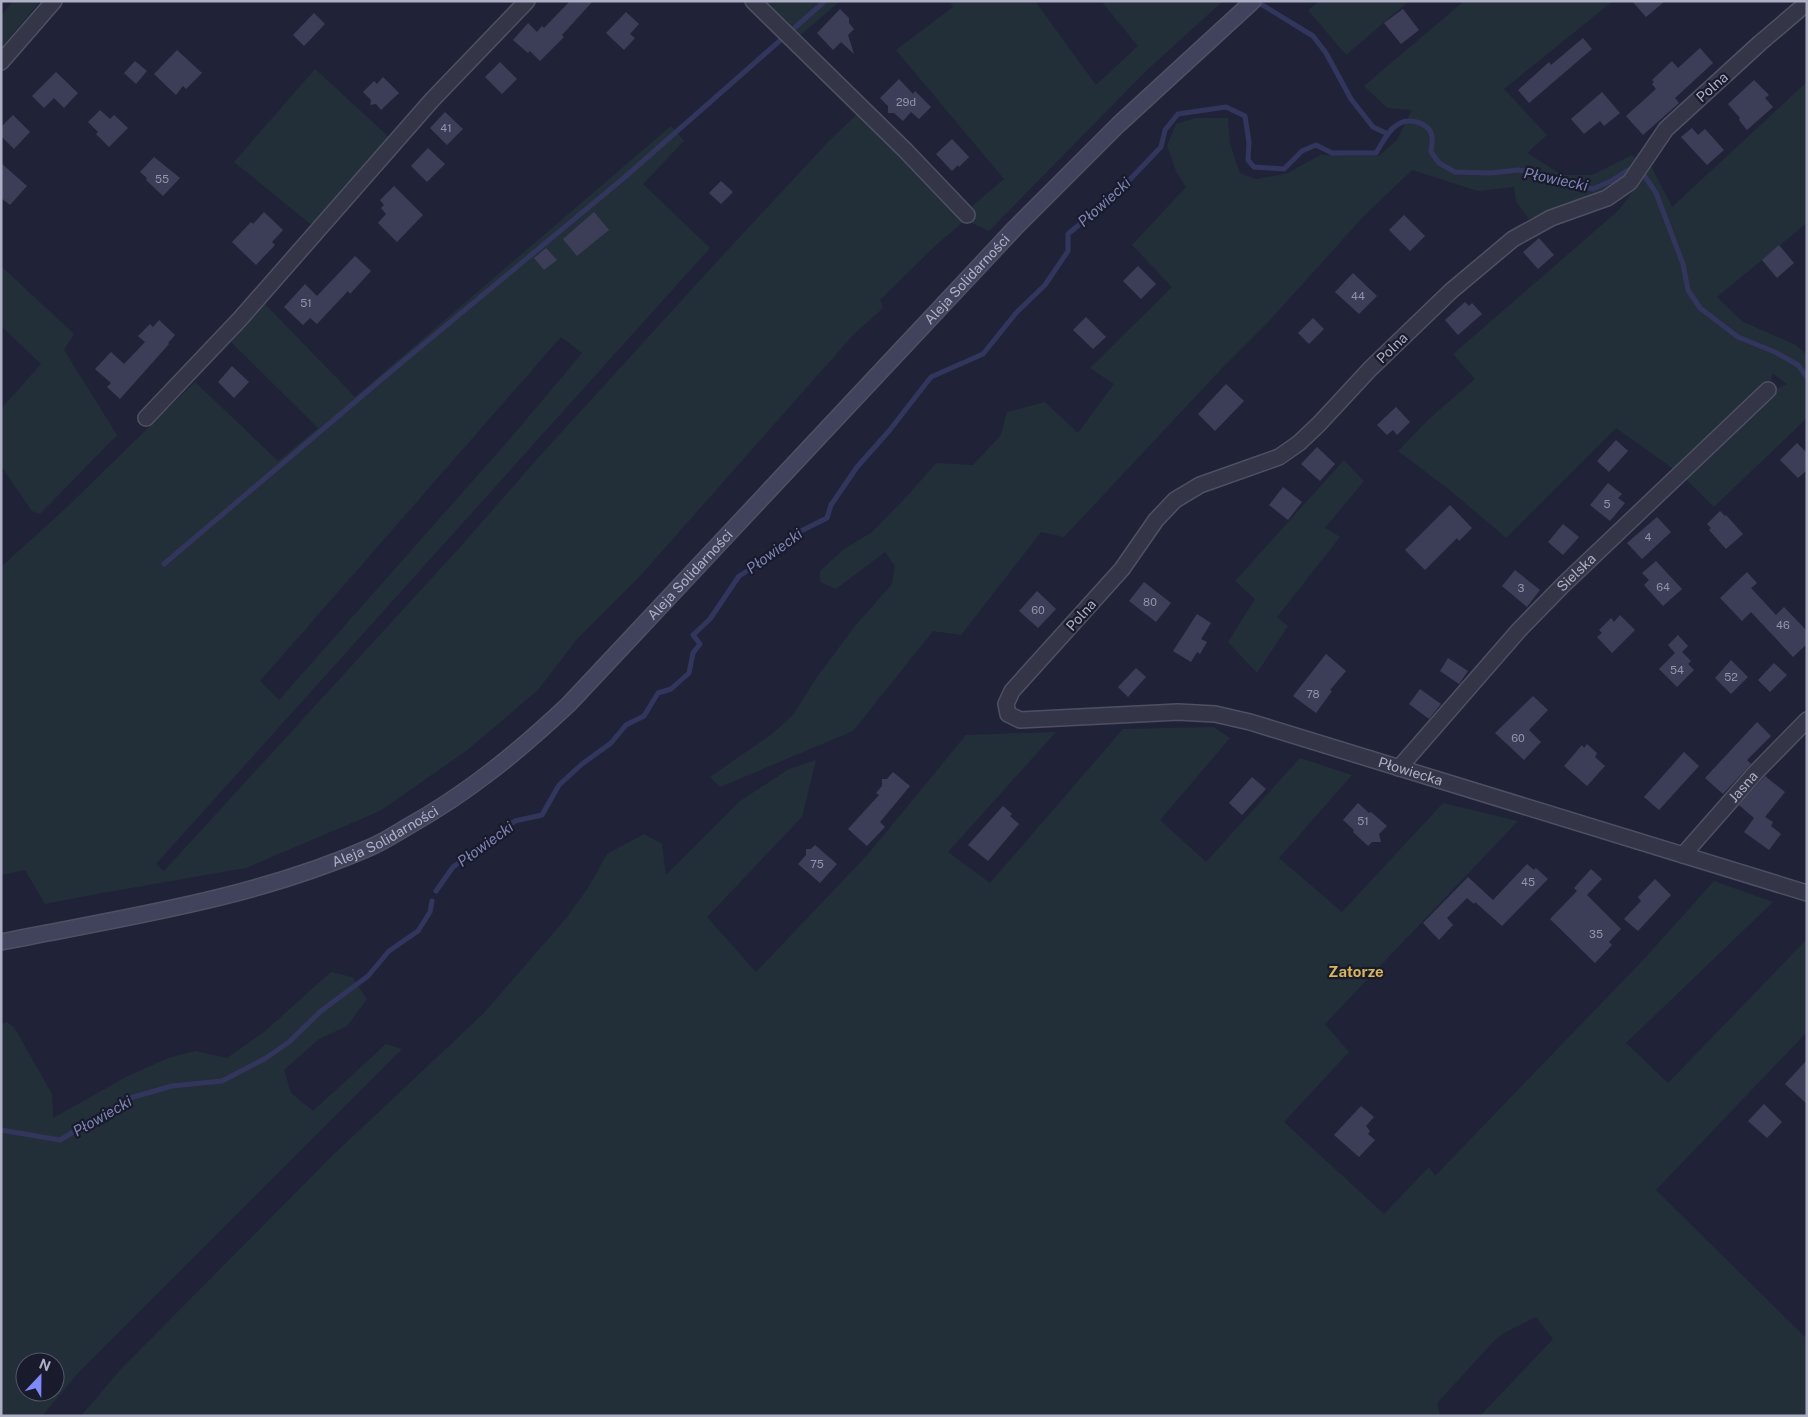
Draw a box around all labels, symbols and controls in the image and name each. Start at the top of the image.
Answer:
street label: Polna [1693,69,1731,105]
house number: 29d [896,96,916,108]
house number: 41 [440,122,452,134]
water label: Płowiecki [1522,164,1590,194]
house number: 55 [155,173,169,185]
water label: Płowiecki [1074,174,1134,230]
street label: Aleja Solidarności [921,231,1013,328]
house number: 44 [1351,290,1365,302]
house number: 51 [300,297,312,309]
street label: Polna [1373,330,1411,366]
house number: 5 [1603,498,1611,510]
water label: Płowiecki [743,525,806,577]
street label: Aleja Solidarności [644,527,736,623]
house number: 4 [1645,531,1652,543]
street label: Sielska [1553,550,1599,595]
house number: 64 [1656,581,1670,593]
house number: 3 [1518,582,1525,594]
street label: Polna [1063,596,1099,634]
house number: 80 [1143,596,1157,608]
house number: 60 [1031,604,1045,616]
house number: 46 [1776,619,1790,631]
house number: 54 [1670,664,1684,676]
house number: 52 [1724,671,1738,683]
house number: 78 [1306,688,1320,700]
house number: 60 [1511,732,1525,744]
street label: Płowiecka [1376,754,1445,789]
street label: Jasna [1725,768,1761,805]
street label: Aleja Solidarności [330,803,441,870]
house number: 51 [1357,815,1369,827]
water label: Płowiecki [454,818,517,870]
house number: 75 [810,858,824,870]
house number: 45 [1521,876,1535,888]
house number: 35 [1589,928,1603,940]
district label: Zatorze [1328,963,1384,980]
water label: Płowiecki [70,1092,135,1140]
north arrow [15,1352,65,1402]
text: N [37,1355,53,1374]

